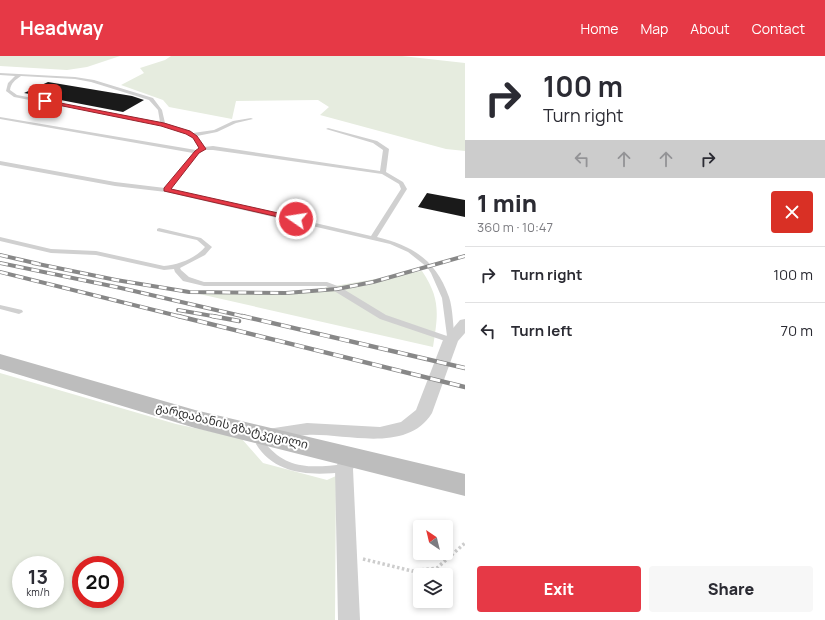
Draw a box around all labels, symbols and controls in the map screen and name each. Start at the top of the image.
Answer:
text: Headway [20,15,103,41]
text: Home [581,19,618,38]
text: Map [640,19,668,38]
text: About [690,19,730,38]
text: Contact [752,19,805,38]
text: 100 m [543,67,623,105]
icon: right [477,72,529,124]
pin [28,84,62,118]
icon: arrive [34,90,56,112]
text: Turn right [543,103,624,127]
icon: left [571,148,593,170]
icon: ahead [613,148,635,170]
icon: ahead [655,148,677,170]
icon: right [697,148,719,170]
text: 1 min [477,186,537,219]
button: close [771,191,813,233]
position arrow [275,198,317,240]
text: 360 m · 10:47 [477,218,553,236]
icon: right [477,264,499,286]
text: Turn right [511,264,582,285]
text: 100 m [773,264,813,285]
icon: left [477,320,499,342]
text: Turn left [511,320,573,341]
text: 70 m [781,320,813,341]
street label: გარდაბანის გზატკეცილი [154,398,310,453]
north arrow [413,520,453,560]
map controls [413,520,453,608]
speed limit sign: 20 [72,556,124,608]
text: 13 [28,563,48,590]
button: Exit [477,566,641,612]
button: Share [649,566,813,612]
button: layers [413,568,453,608]
text: km/h [26,585,50,599]

